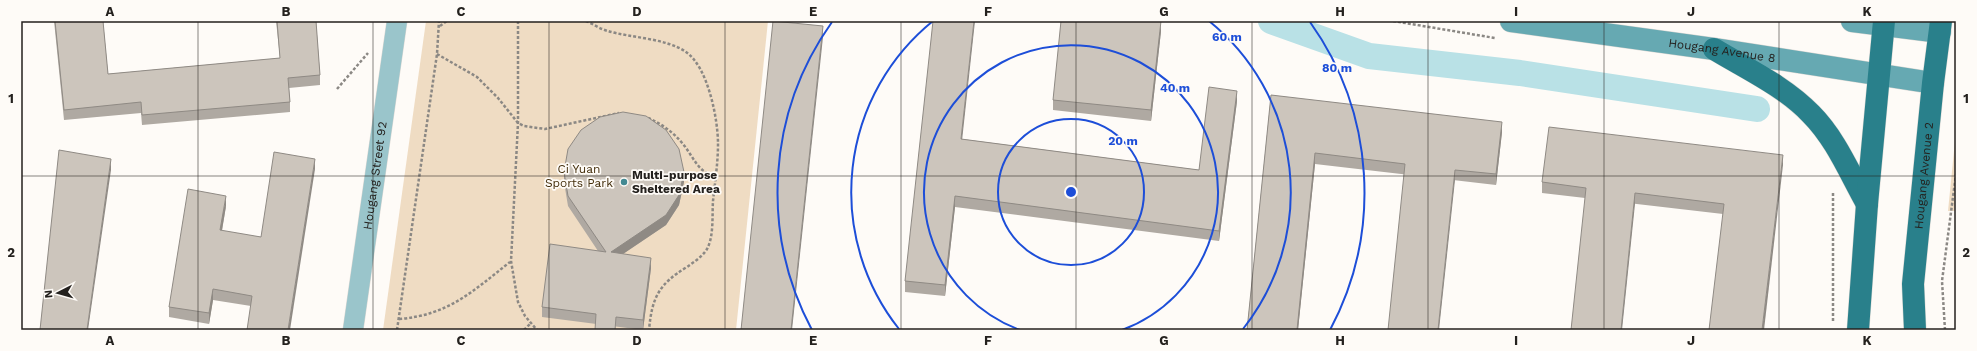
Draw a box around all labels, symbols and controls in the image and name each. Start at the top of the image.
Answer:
text: A [106,4,115,19]
text: B [282,4,291,19]
text: C [457,4,466,19]
text: D [632,4,642,19]
text: E [809,4,817,19]
text: F [984,4,992,19]
text: G [1159,4,1169,19]
text: H [1335,4,1345,19]
text: I [1514,4,1518,19]
text: J [1687,4,1695,19]
text: K [1862,4,1872,19]
text: 60 m [1212,30,1242,44]
street label: Hougang Avenue 8 [1668,36,1776,65]
text: 80 m [1322,61,1352,75]
text: 40 m [1160,81,1190,95]
text: 1 [8,91,14,106]
text: 1 [1963,91,1969,106]
street label: Hougang Street 92 [360,121,390,231]
street label: Hougang Avenue 2 [1911,121,1936,230]
text: 20 m [1108,134,1138,148]
park label: Ci Yuan Sports Park [545,162,613,190]
place label: Multi-purpose Sheltered Area [632,168,720,196]
marker: Multi-purpose Sheltered Area [619,177,629,187]
centre of rings [1064,185,1078,199]
text: 2 [7,245,15,260]
text: 2 [1962,245,1970,260]
north arrow [38,273,78,313]
text: N [42,289,55,299]
text: A [106,333,115,348]
text: B [282,333,291,348]
text: C [457,333,466,348]
text: D [632,333,642,348]
text: E [809,333,817,348]
text: F [984,333,992,348]
text: G [1159,333,1169,348]
text: H [1335,333,1345,348]
text: I [1514,333,1518,348]
text: J [1687,333,1695,348]
text: K [1862,333,1872,348]

